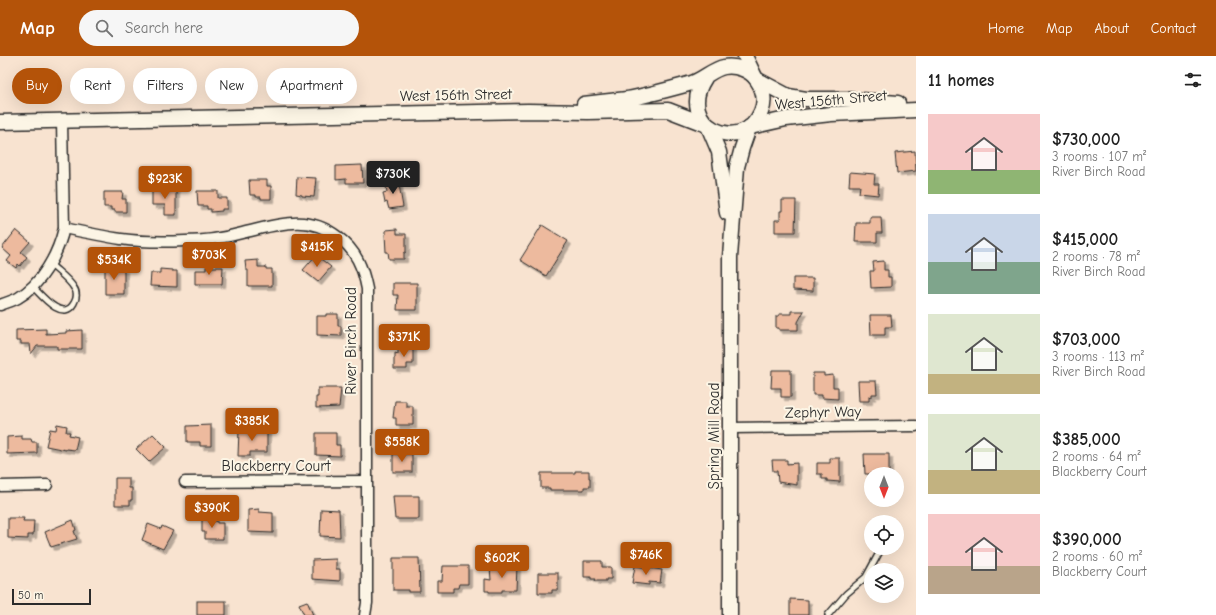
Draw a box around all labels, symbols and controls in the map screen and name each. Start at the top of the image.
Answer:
search box [79,10,359,46]
text: Map [20,17,55,39]
icon: search [93,17,115,39]
text: Search here [125,19,203,37]
text: Home [988,20,1024,37]
text: Map [1046,20,1072,37]
text: About [1094,20,1129,37]
text: Contact [1151,20,1196,37]
chip: Buy [12,68,62,104]
chip: Rent [70,68,125,104]
chip: Filters [133,68,197,104]
chip: New [205,68,258,104]
chip: Apartment [266,68,357,104]
icon: filters [1182,69,1204,91]
text: 11 homes [928,71,994,90]
street label: West 156th Street [400,85,513,105]
street label: West 156th Street [774,86,888,114]
icon: home [960,130,1008,178]
text: $730,000 [1052,130,1120,149]
text: 3 rooms · 107 m² [1052,149,1146,164]
pin: $730K [365,161,421,195]
text: River Birch Road [1052,164,1145,179]
pin: $923K [137,166,193,200]
text: $730K [376,166,410,181]
text: $923K [148,171,182,186]
icon: home [960,230,1008,278]
text: $415,000 [1052,230,1118,249]
pin: $415K [289,234,345,268]
text: $415K [300,239,334,254]
pin: $703K [181,242,237,276]
pin: $534K [86,247,142,281]
text: $703K [192,247,226,262]
text: 2 rooms · 78 m² [1052,249,1140,264]
text: $534K [97,252,131,267]
text: River Birch Road [1052,264,1145,279]
street label: River Birch Road [342,287,360,395]
pin: $371K [376,324,432,358]
text: $371K [388,329,420,344]
icon: home [960,330,1008,378]
text: $703,000 [1052,330,1120,349]
text: 3 rooms · 113 m² [1052,349,1144,364]
text: River Birch Road [1052,364,1145,379]
street label: Spring Mill Road [705,383,723,489]
street label: Zephyr Way [785,402,862,422]
pin: $385K [224,408,280,442]
text: $385K [234,413,270,428]
pin: $558K [374,429,430,463]
icon: home [960,430,1008,478]
text: $385,000 [1052,430,1121,449]
text: $558K [384,434,420,449]
text: 2 rooms · 64 m² [1052,449,1141,464]
street label: Blackberry Court [221,457,331,475]
text: Blackberry Court [1052,464,1147,479]
north arrow [864,467,904,507]
map controls [864,467,904,603]
pin: $390K [184,495,240,529]
text: $390K [194,500,230,515]
button: locate [864,515,904,555]
icon: home [960,530,1008,578]
text: $390,000 [1052,530,1122,549]
pin: $746K [618,542,674,576]
pin: $602K [474,545,530,579]
text: $746K [630,547,662,562]
text: 2 rooms · 60 m² [1052,549,1142,564]
text: $602K [484,550,520,565]
button: layers [864,563,904,603]
text: Blackberry Court [1052,564,1147,579]
scale bar [12,587,91,606]
text: 50 m [18,589,43,602]

